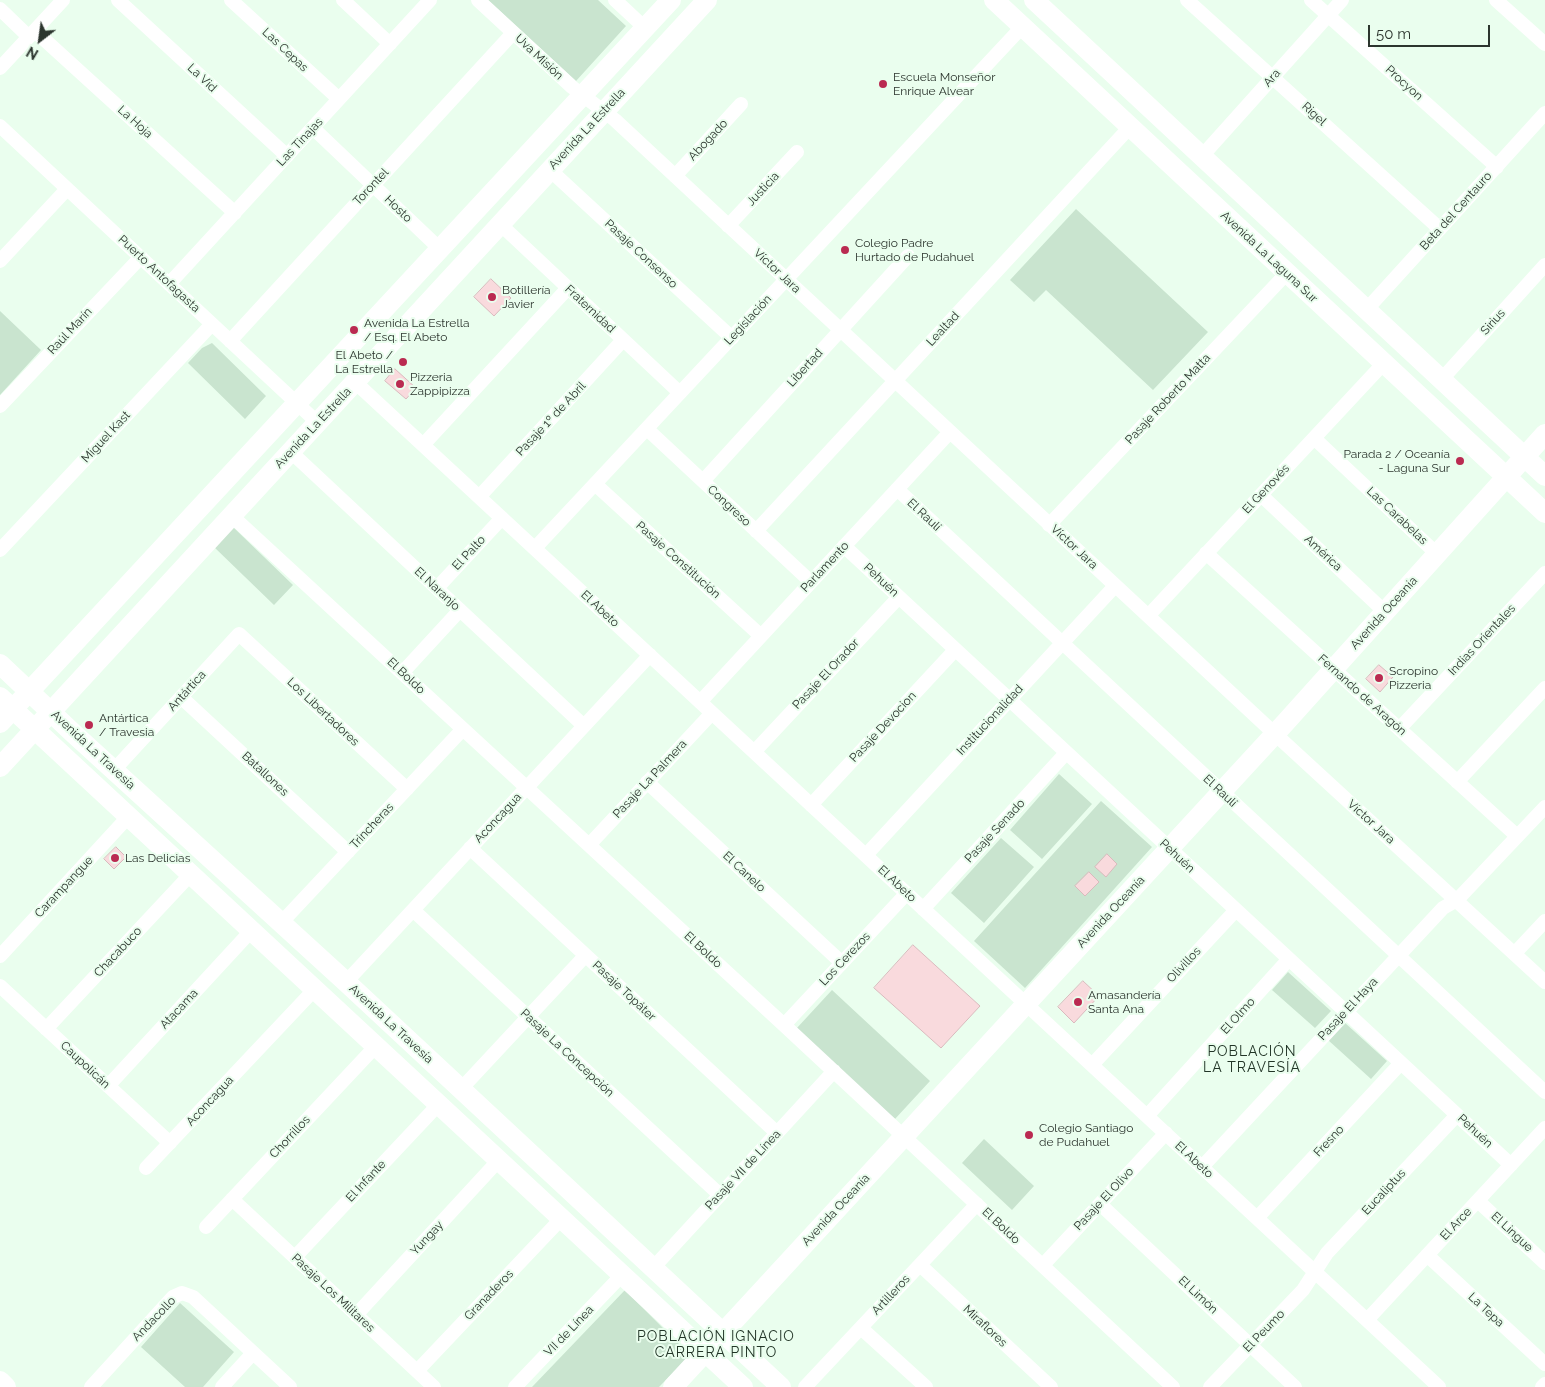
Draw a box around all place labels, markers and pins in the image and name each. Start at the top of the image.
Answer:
place label: Escuela Monseñor Enrique Alvear [893,70,995,98]
marker: Escuela Monseñor Enrique Alvear [877,78,889,90]
place label: Colegio Padre Hurtado de Pudahuel [855,236,974,264]
marker: Colegio Padre Hurtado de Pudahuel [839,244,851,256]
place label: Botillería Javier [502,283,551,311]
marker: Botillería Javier [486,291,498,303]
place label: Avenida La Estrella / Esq. El Abeto [364,316,469,344]
marker: Avenida La Estrella / Esq. El Abeto [348,324,360,336]
place label: El Abeto / La Estrella [335,348,393,376]
marker: El Abeto / La Estrella [397,356,409,368]
place label: Pizzeria Zappipizza [410,370,470,398]
marker: Pizzeria Zappipizza [394,378,406,390]
place label: Parada 2 / Oceanía - Laguna Sur [1343,447,1450,475]
marker: Parada 2 / Oceanía - Laguna Sur [1454,455,1466,467]
place label: Scropino Pizzeria [1389,664,1438,692]
marker: Scropino Pizzeria [1373,672,1385,684]
place label: Antártica / Travesia [99,711,154,739]
marker: Antártica / Travesia [83,719,95,731]
place label: Las Delicias [125,851,190,865]
marker: Las Delicias [109,852,121,864]
place label: Amasandería Santa Ana [1088,988,1161,1016]
marker: Amasandería Santa Ana [1072,996,1084,1008]
place label: Colegio Santiago de Pudahuel [1039,1121,1133,1149]
marker: Colegio Santiago de Pudahuel [1023,1129,1035,1141]

